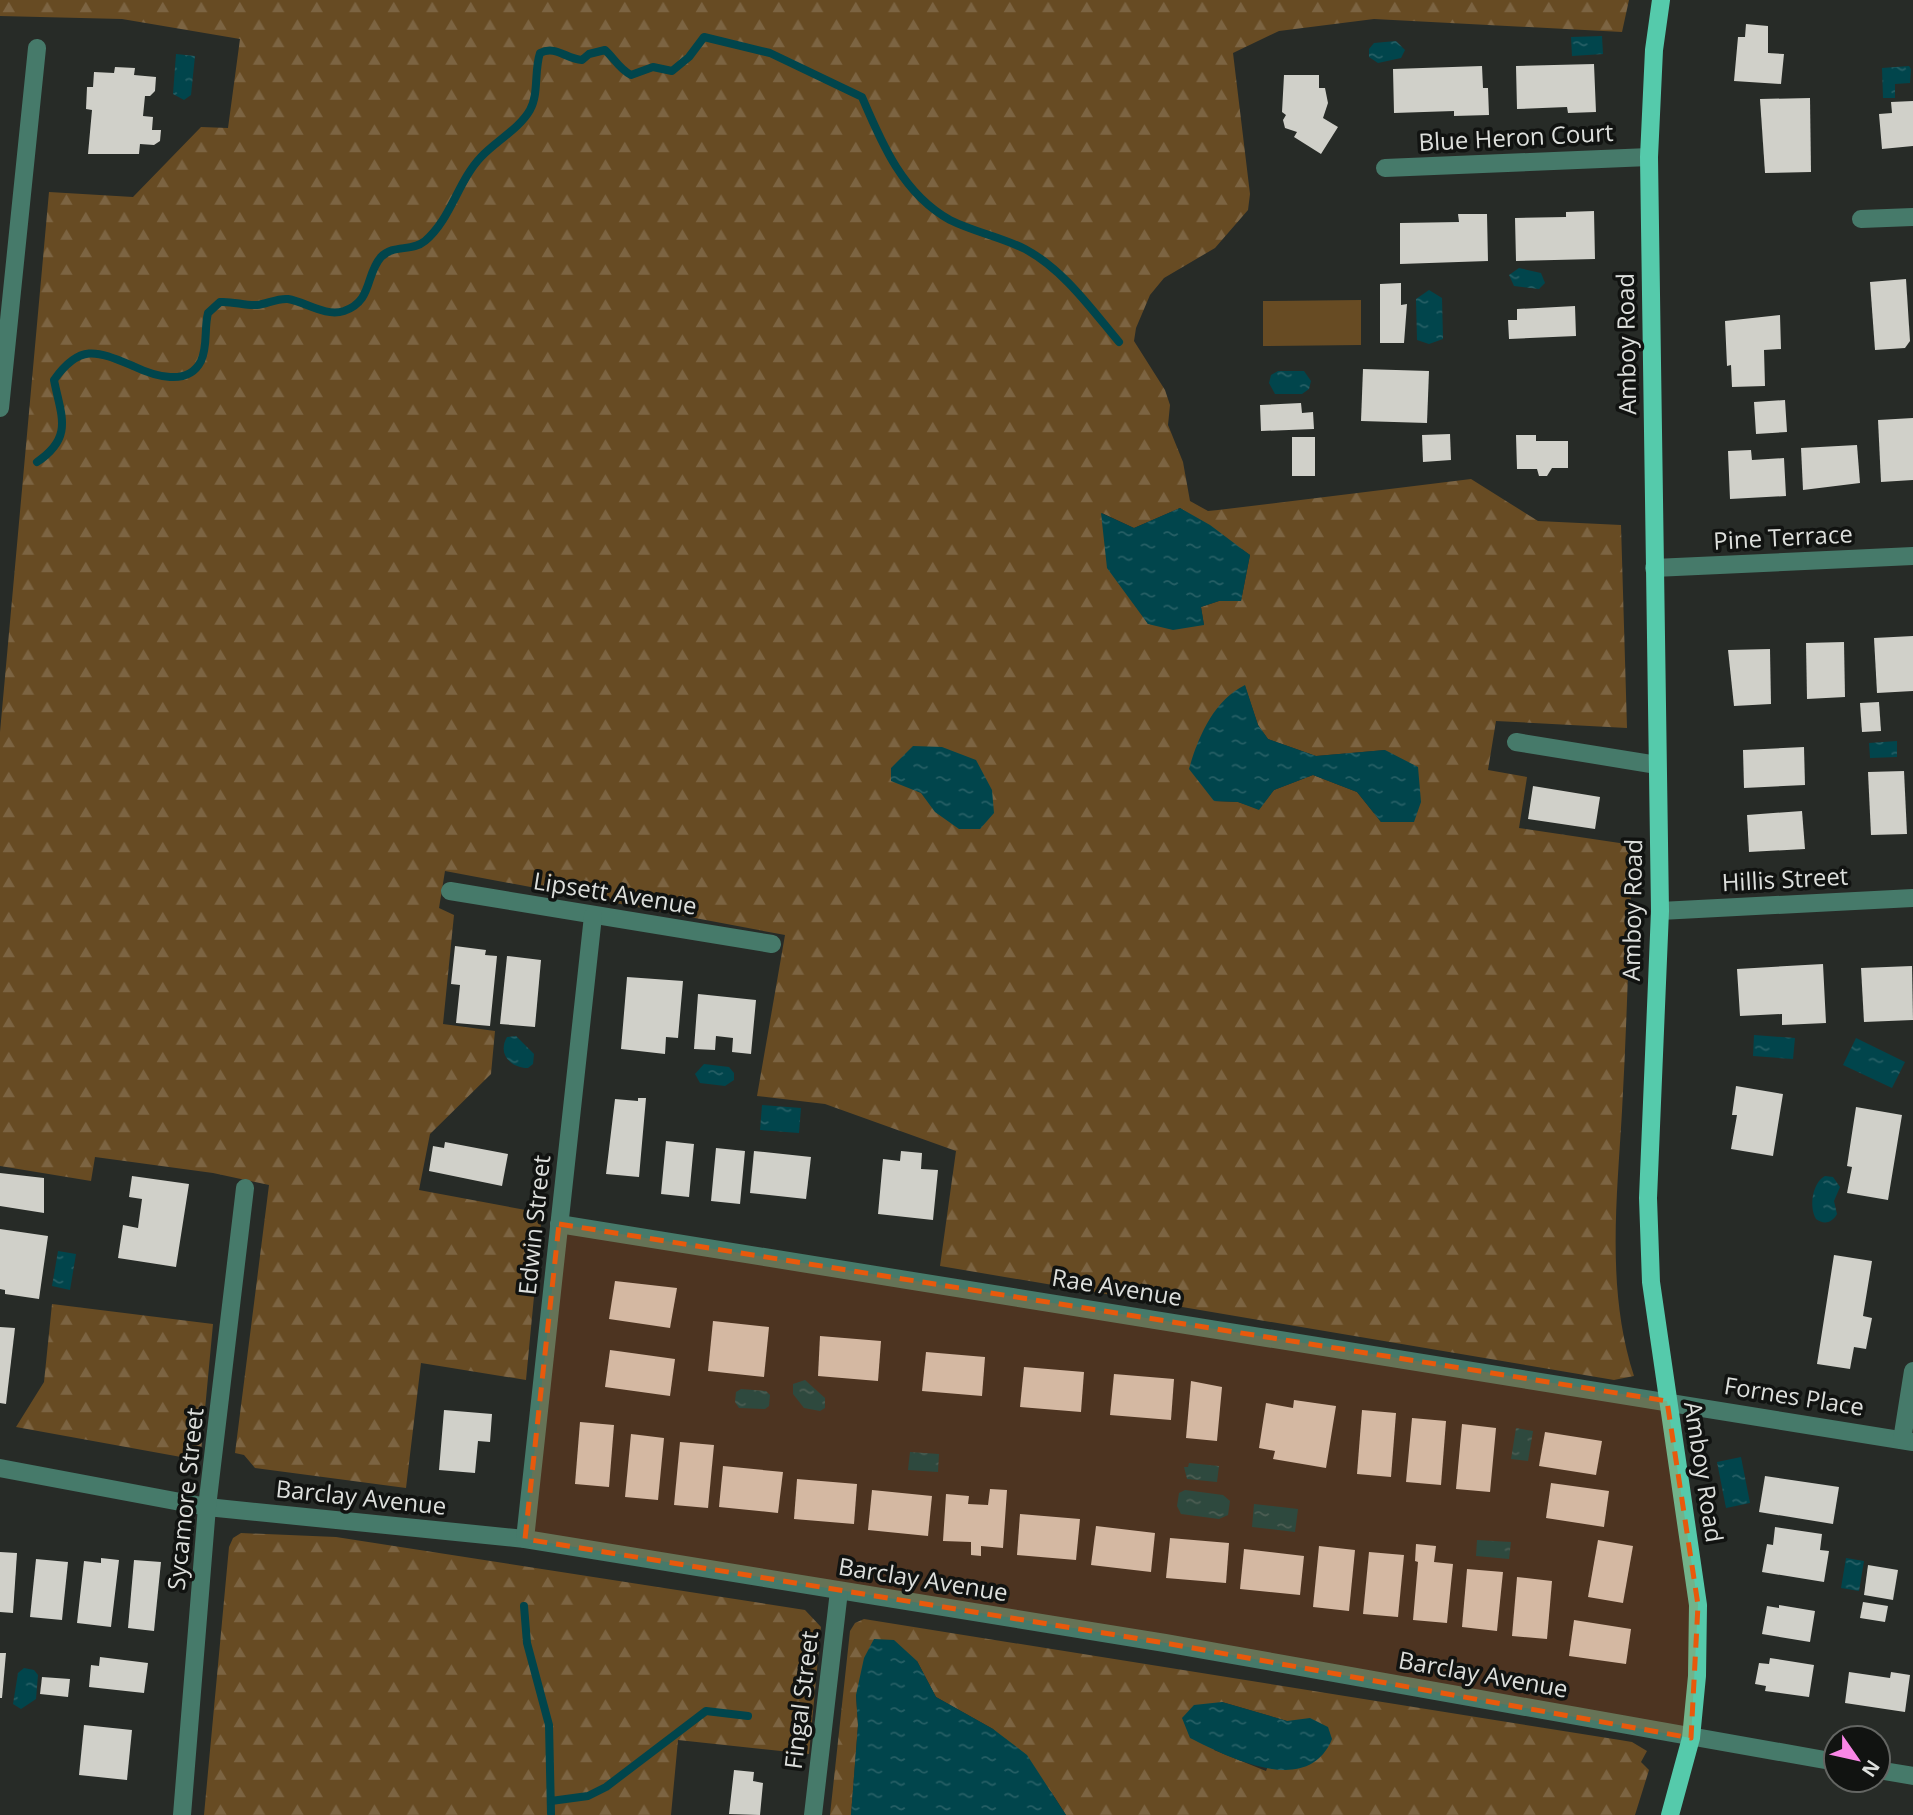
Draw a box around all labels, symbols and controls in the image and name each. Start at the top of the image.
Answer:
street label: Blue Heron Court [1418,115,1614,158]
street label: Amboy Road [1608,273,1643,415]
street label: Pine Terrace [1712,516,1853,557]
street label: Amboy Road [1614,839,1649,981]
street label: Hillis Street [1721,859,1849,898]
street label: Lipsett Avenue [531,863,699,922]
street label: Edwin Street [510,1153,557,1297]
street label: Rae Avenue [1050,1260,1185,1313]
street label: Fornes Place [1722,1368,1867,1423]
street label: Amboy Road [1677,1399,1732,1544]
street label: Sycamore Street [159,1406,210,1592]
street label: Barclay Avenue [274,1471,448,1522]
street label: Barclay Avenue [836,1549,1010,1608]
street label: Fingal Street [776,1629,825,1771]
street label: Barclay Avenue [1396,1642,1571,1705]
north arrow [1822,1724,1892,1794]
text: N [1856,1755,1886,1782]

